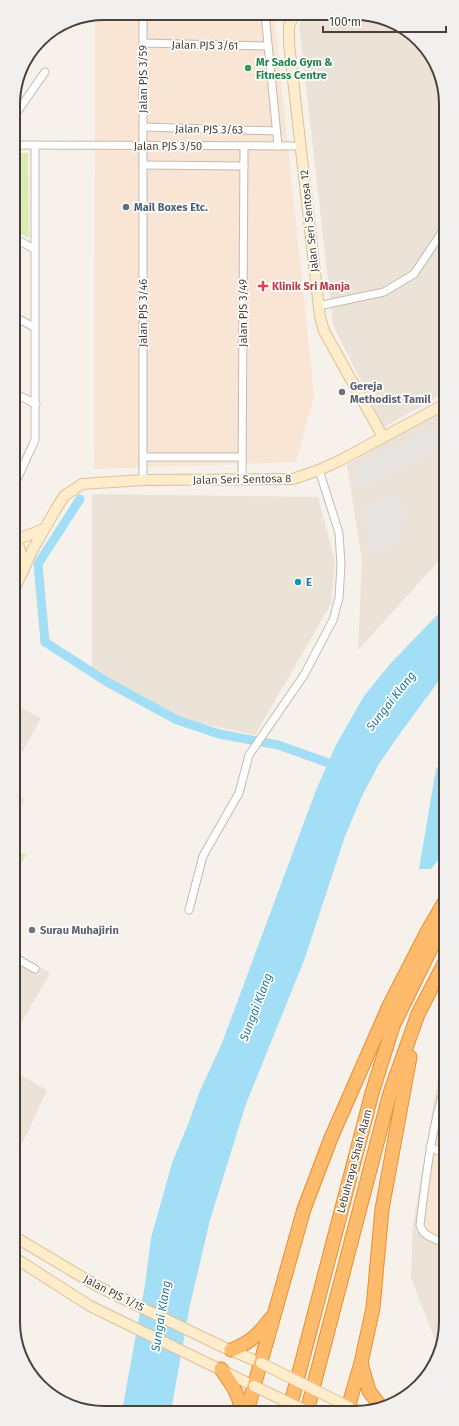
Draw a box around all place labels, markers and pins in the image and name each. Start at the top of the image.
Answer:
place label: Mr Sado Gym & Fitness Centre [256,56,333,82]
marker: Mr Sado Gym & Fitness Centre [243,63,253,73]
place label: Mail Boxes Etc. [134,201,208,214]
marker: Mail Boxes Etc. [121,202,131,212]
marker: Klinik Sri Manja [257,280,269,292]
place label: Klinik Sri Manja [272,280,350,293]
place label: Gereja Methodist Tamil [350,380,431,406]
marker: Gereja Methodist Tamil [337,387,347,397]
place label: E [306,576,312,589]
marker: E [293,577,303,587]
place label: Surau Muhajirin [40,924,119,937]
marker: Surau Muhajirin [27,925,37,935]

